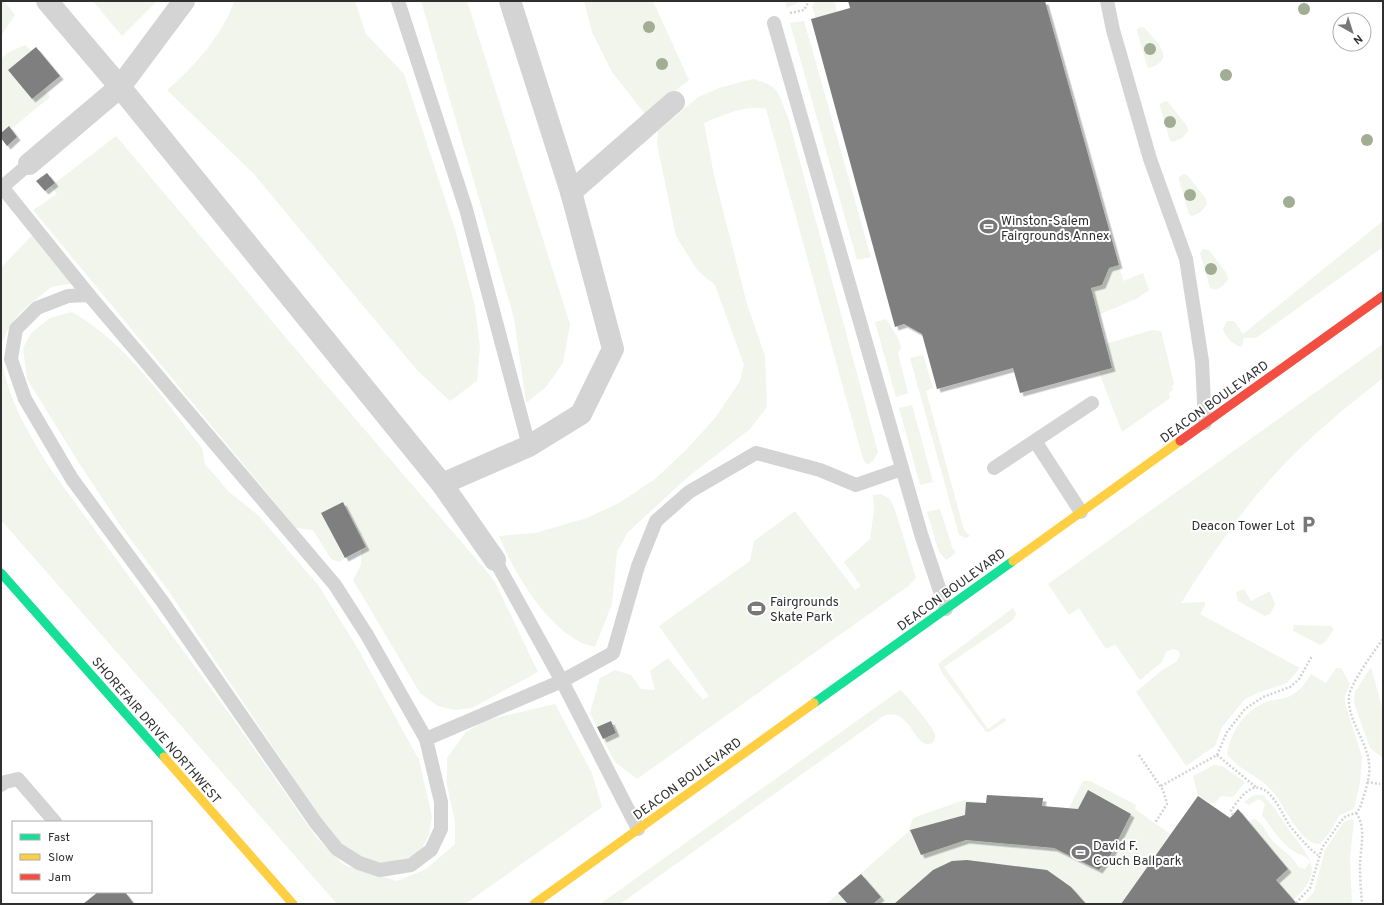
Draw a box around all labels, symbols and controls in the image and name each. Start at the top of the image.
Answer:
north arrow [1332,12,1372,52]
text: N [1350,31,1365,47]
place label: Winston-Salem Fairgrounds Annex [1001,214,1110,245]
sports icon: Winston-Salem Fairgrounds Annex [978,217,998,237]
street label: DEACON BOULEVARD [1158,358,1272,447]
parking icon: Deacon Tower Lot [1298,515,1318,535]
place label: Deacon Tower Lot [1191,519,1295,535]
street label: DEACON BOULEVARD [895,546,1009,635]
place label: Fairgrounds Skate Park [770,595,839,626]
sports icon: Fairgrounds Skate Park [747,598,767,618]
street label: SHOREFAIR DRIVE NORTHWEST [87,655,224,808]
street label: DEACON BOULEVARD [631,735,745,824]
legend [12,821,152,893]
text: Fast [48,830,70,846]
place label: David F. Couch Ballpark [1093,839,1182,870]
sports icon: David F. Couch Ballpark [1070,842,1090,862]
text: Slow [48,850,74,866]
text: Jam [48,870,71,886]

